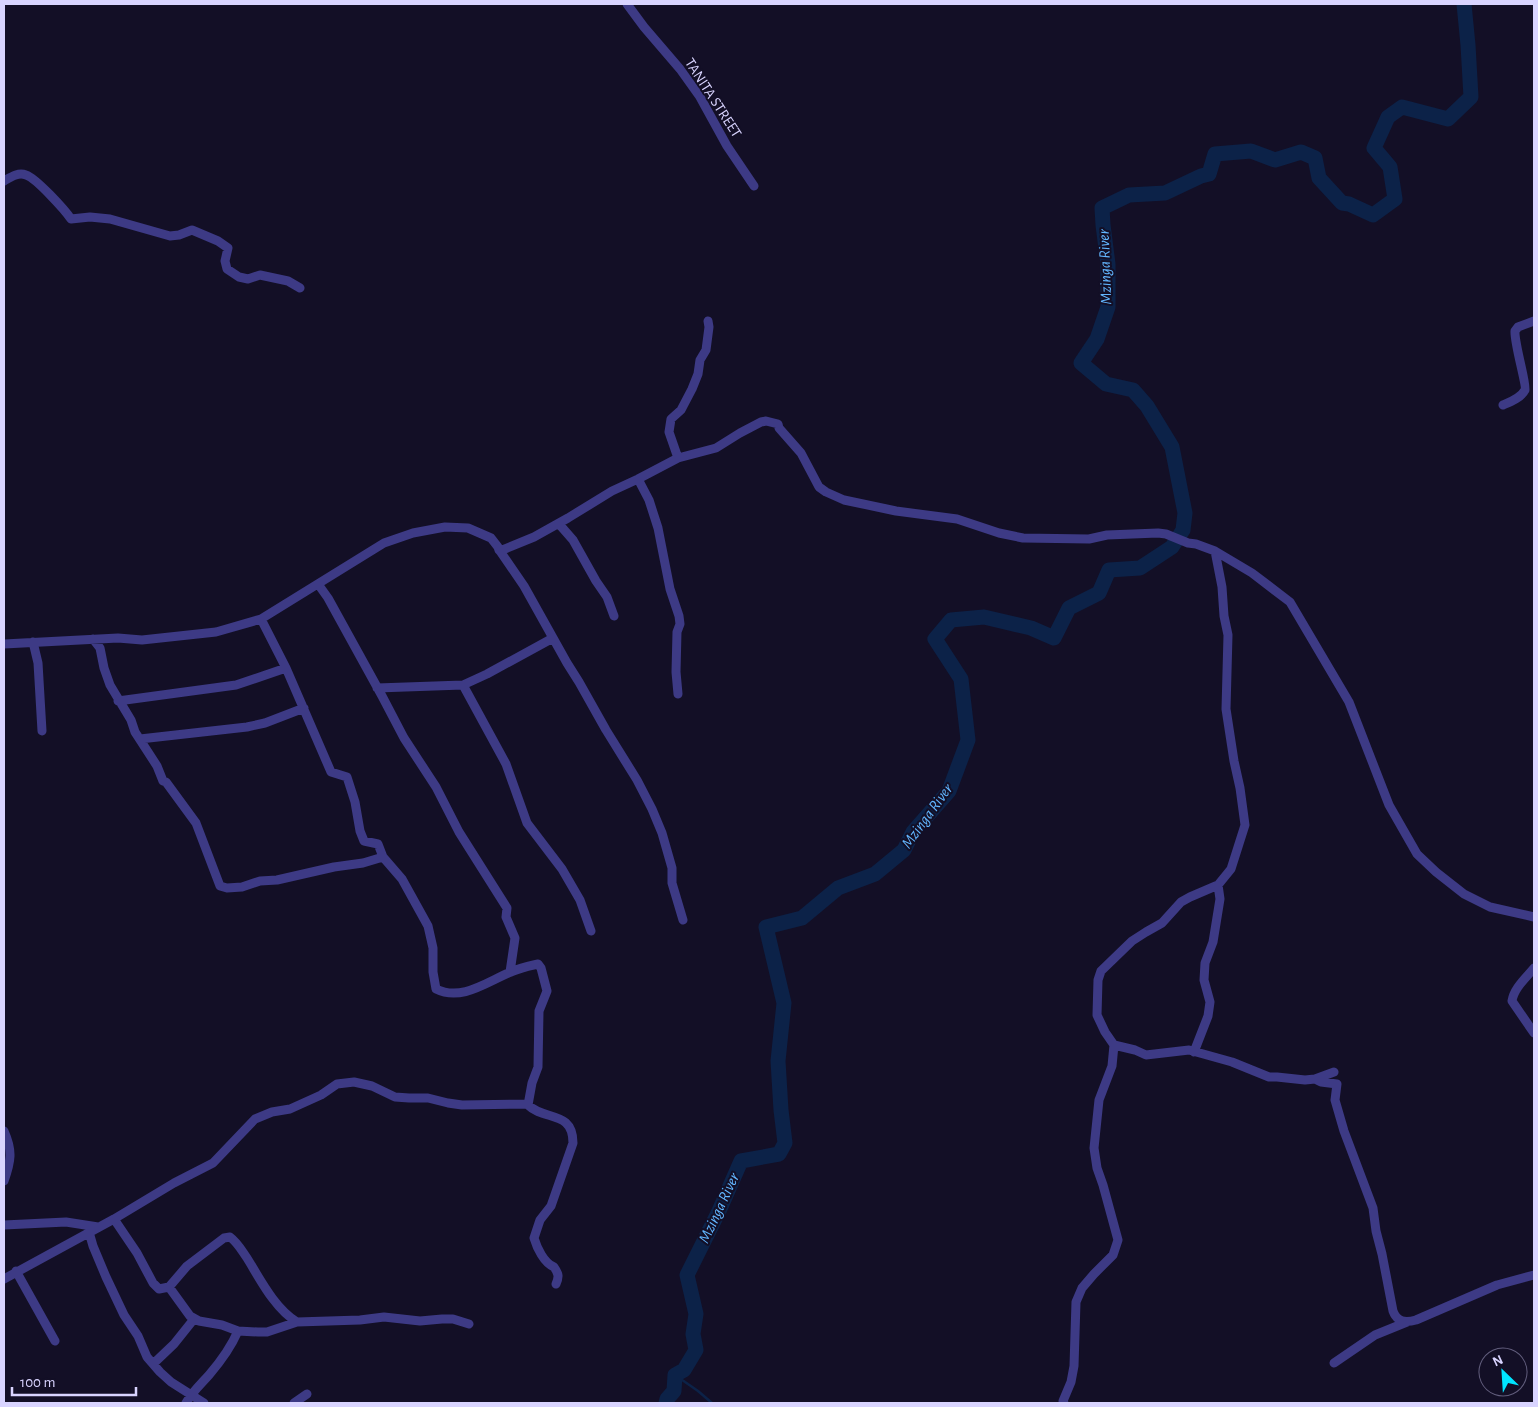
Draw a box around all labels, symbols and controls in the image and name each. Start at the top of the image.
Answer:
street label: TANITA STREET [682,56,744,141]
water label: Mzinga River [1096,228,1114,305]
water label: Mzinga River [898,780,956,851]
water label: Mzinga River [696,1170,743,1246]
north arrow [1478,1347,1528,1397]
text: N [1491,1353,1505,1370]
scale bar [12,1364,136,1396]
text: 100 m [20,1375,55,1390]

